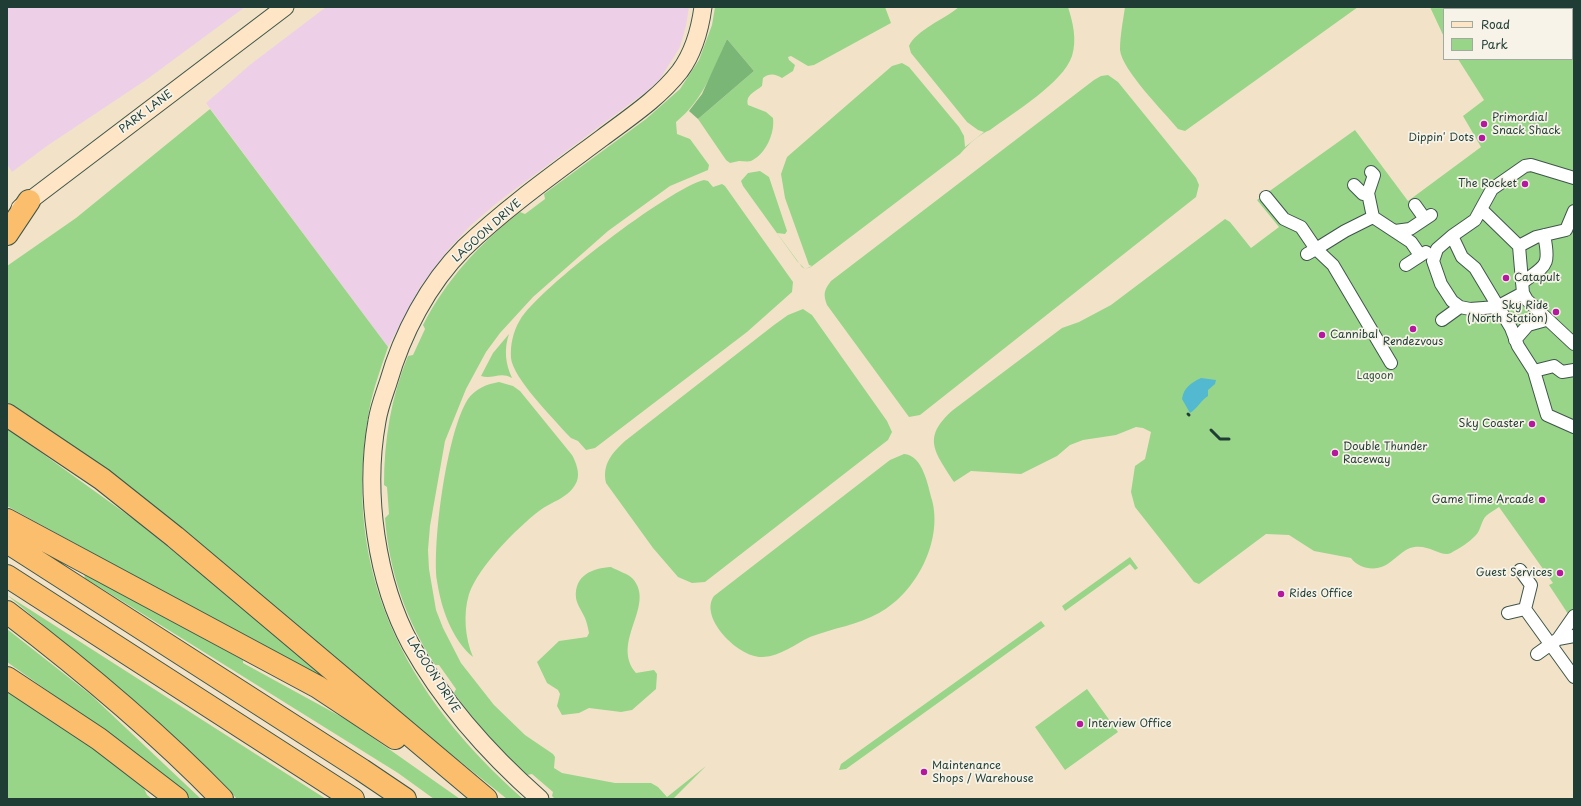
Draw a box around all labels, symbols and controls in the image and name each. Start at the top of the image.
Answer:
legend [1443,8,1573,60]
text: Road [1481,15,1510,33]
text: Park [1481,35,1508,53]
street label: PARK LANE [117,88,175,136]
place label: Primordial Snack Shack [1492,111,1561,137]
marker: Primordial Snack Shack [1479,119,1489,129]
place label: Dippin' Dots [1409,131,1474,145]
marker: Dippin' Dots [1477,133,1487,143]
place label: The Rocket [1458,177,1517,191]
marker: The Rocket [1520,179,1530,189]
street label: LAGOON DRIVE [450,197,524,265]
place label: Catapult [1514,271,1560,285]
marker: Catapult [1501,273,1511,283]
place label: Sky Ride (North Station) [1467,299,1548,325]
marker: Sky Ride (North Station) [1551,307,1561,317]
marker: Rendezvous [1408,324,1418,334]
place label: Cannibal [1330,328,1378,342]
marker: Cannibal [1317,330,1327,340]
place label: Rendezvous [1383,335,1443,349]
park label: Lagoon [1356,369,1394,383]
place label: Sky Coaster [1459,417,1524,431]
marker: Sky Coaster [1527,419,1537,429]
place label: Double Thunder Raceway [1343,440,1427,466]
marker: Double Thunder Raceway [1330,448,1340,458]
place label: Game Time Arcade [1432,493,1534,507]
marker: Game Time Arcade [1537,495,1547,505]
place label: Guest Services [1476,566,1552,580]
marker: Guest Services [1555,568,1565,578]
place label: Rides Office [1289,587,1353,601]
marker: Rides Office [1276,589,1286,599]
street label: LAGOON DRIVE [404,635,462,715]
place label: Interview Office [1088,717,1172,731]
marker: Interview Office [1075,719,1085,729]
place label: Maintenance Shops / Warehouse [932,759,1034,785]
marker: Maintenance Shops / Warehouse [919,767,929,777]

